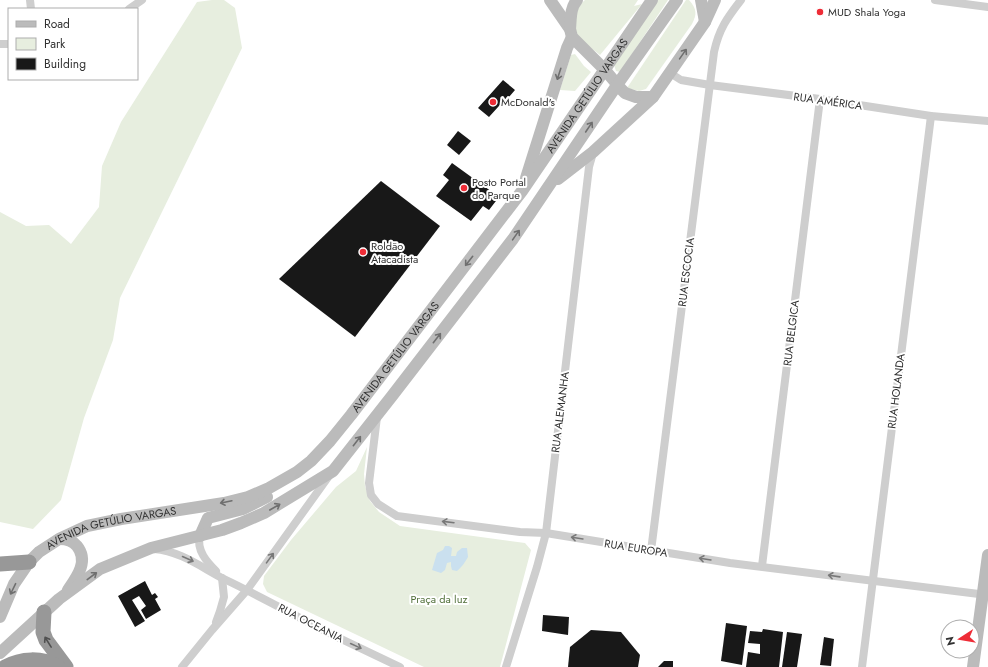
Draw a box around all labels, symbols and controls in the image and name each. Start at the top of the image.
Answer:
place label: MUD Shala Yoga [828,4,905,20]
marker: MUD Shala Yoga [815,7,825,17]
legend [8,8,138,80]
text: Road [44,15,70,33]
text: Park [44,35,66,53]
street label: AVENIDA GETÚLIO VARGAS [542,35,632,156]
one-way arrow [679,48,688,59]
text: Building [44,55,86,73]
one-way arrow [555,67,562,80]
street label: RUA AMÉRICA [793,88,864,114]
place label: McDonald's [501,94,556,110]
marker: McDonald's [488,97,498,107]
one-way arrow [585,122,593,133]
place label: Posto Portal do Parque [472,174,526,203]
marker: Posto Portal do Parque [459,183,469,193]
one-way arrow [512,230,520,241]
street label: RUA ESCOCIA [674,236,698,307]
place label: Roldão Atacadista [371,238,418,267]
marker: Roldão Atacadista [358,247,368,257]
one-way arrow [465,256,474,267]
street label: AVENIDA GETÚLIO VARGAS [348,298,443,416]
street label: RUA BELGICA [779,298,803,367]
one-way arrow [432,333,441,344]
street label: RUA HOLANDA [883,352,909,430]
street label: RUA ALEMANHA [547,370,573,454]
one-way arrow [353,435,361,446]
one-way arrow [220,499,233,507]
one-way arrow [269,502,281,510]
street label: AVENIDA GETÚLIO VARGAS [43,503,177,554]
one-way arrow [442,518,455,526]
one-way arrow [571,534,584,542]
street label: RUA EUROPA [603,535,670,561]
one-way arrow [266,553,274,564]
one-way arrow [699,555,712,563]
one-way arrow [181,556,193,563]
one-way arrow [86,571,97,580]
one-way arrow [828,572,841,580]
one-way arrow [9,582,16,594]
park label: Praça da luz [411,591,467,607]
street label: RUA OCEANIA [275,600,347,647]
north arrow [940,619,980,659]
text: N [941,635,959,647]
one-way arrow [44,637,52,648]
one-way arrow [350,643,362,650]

